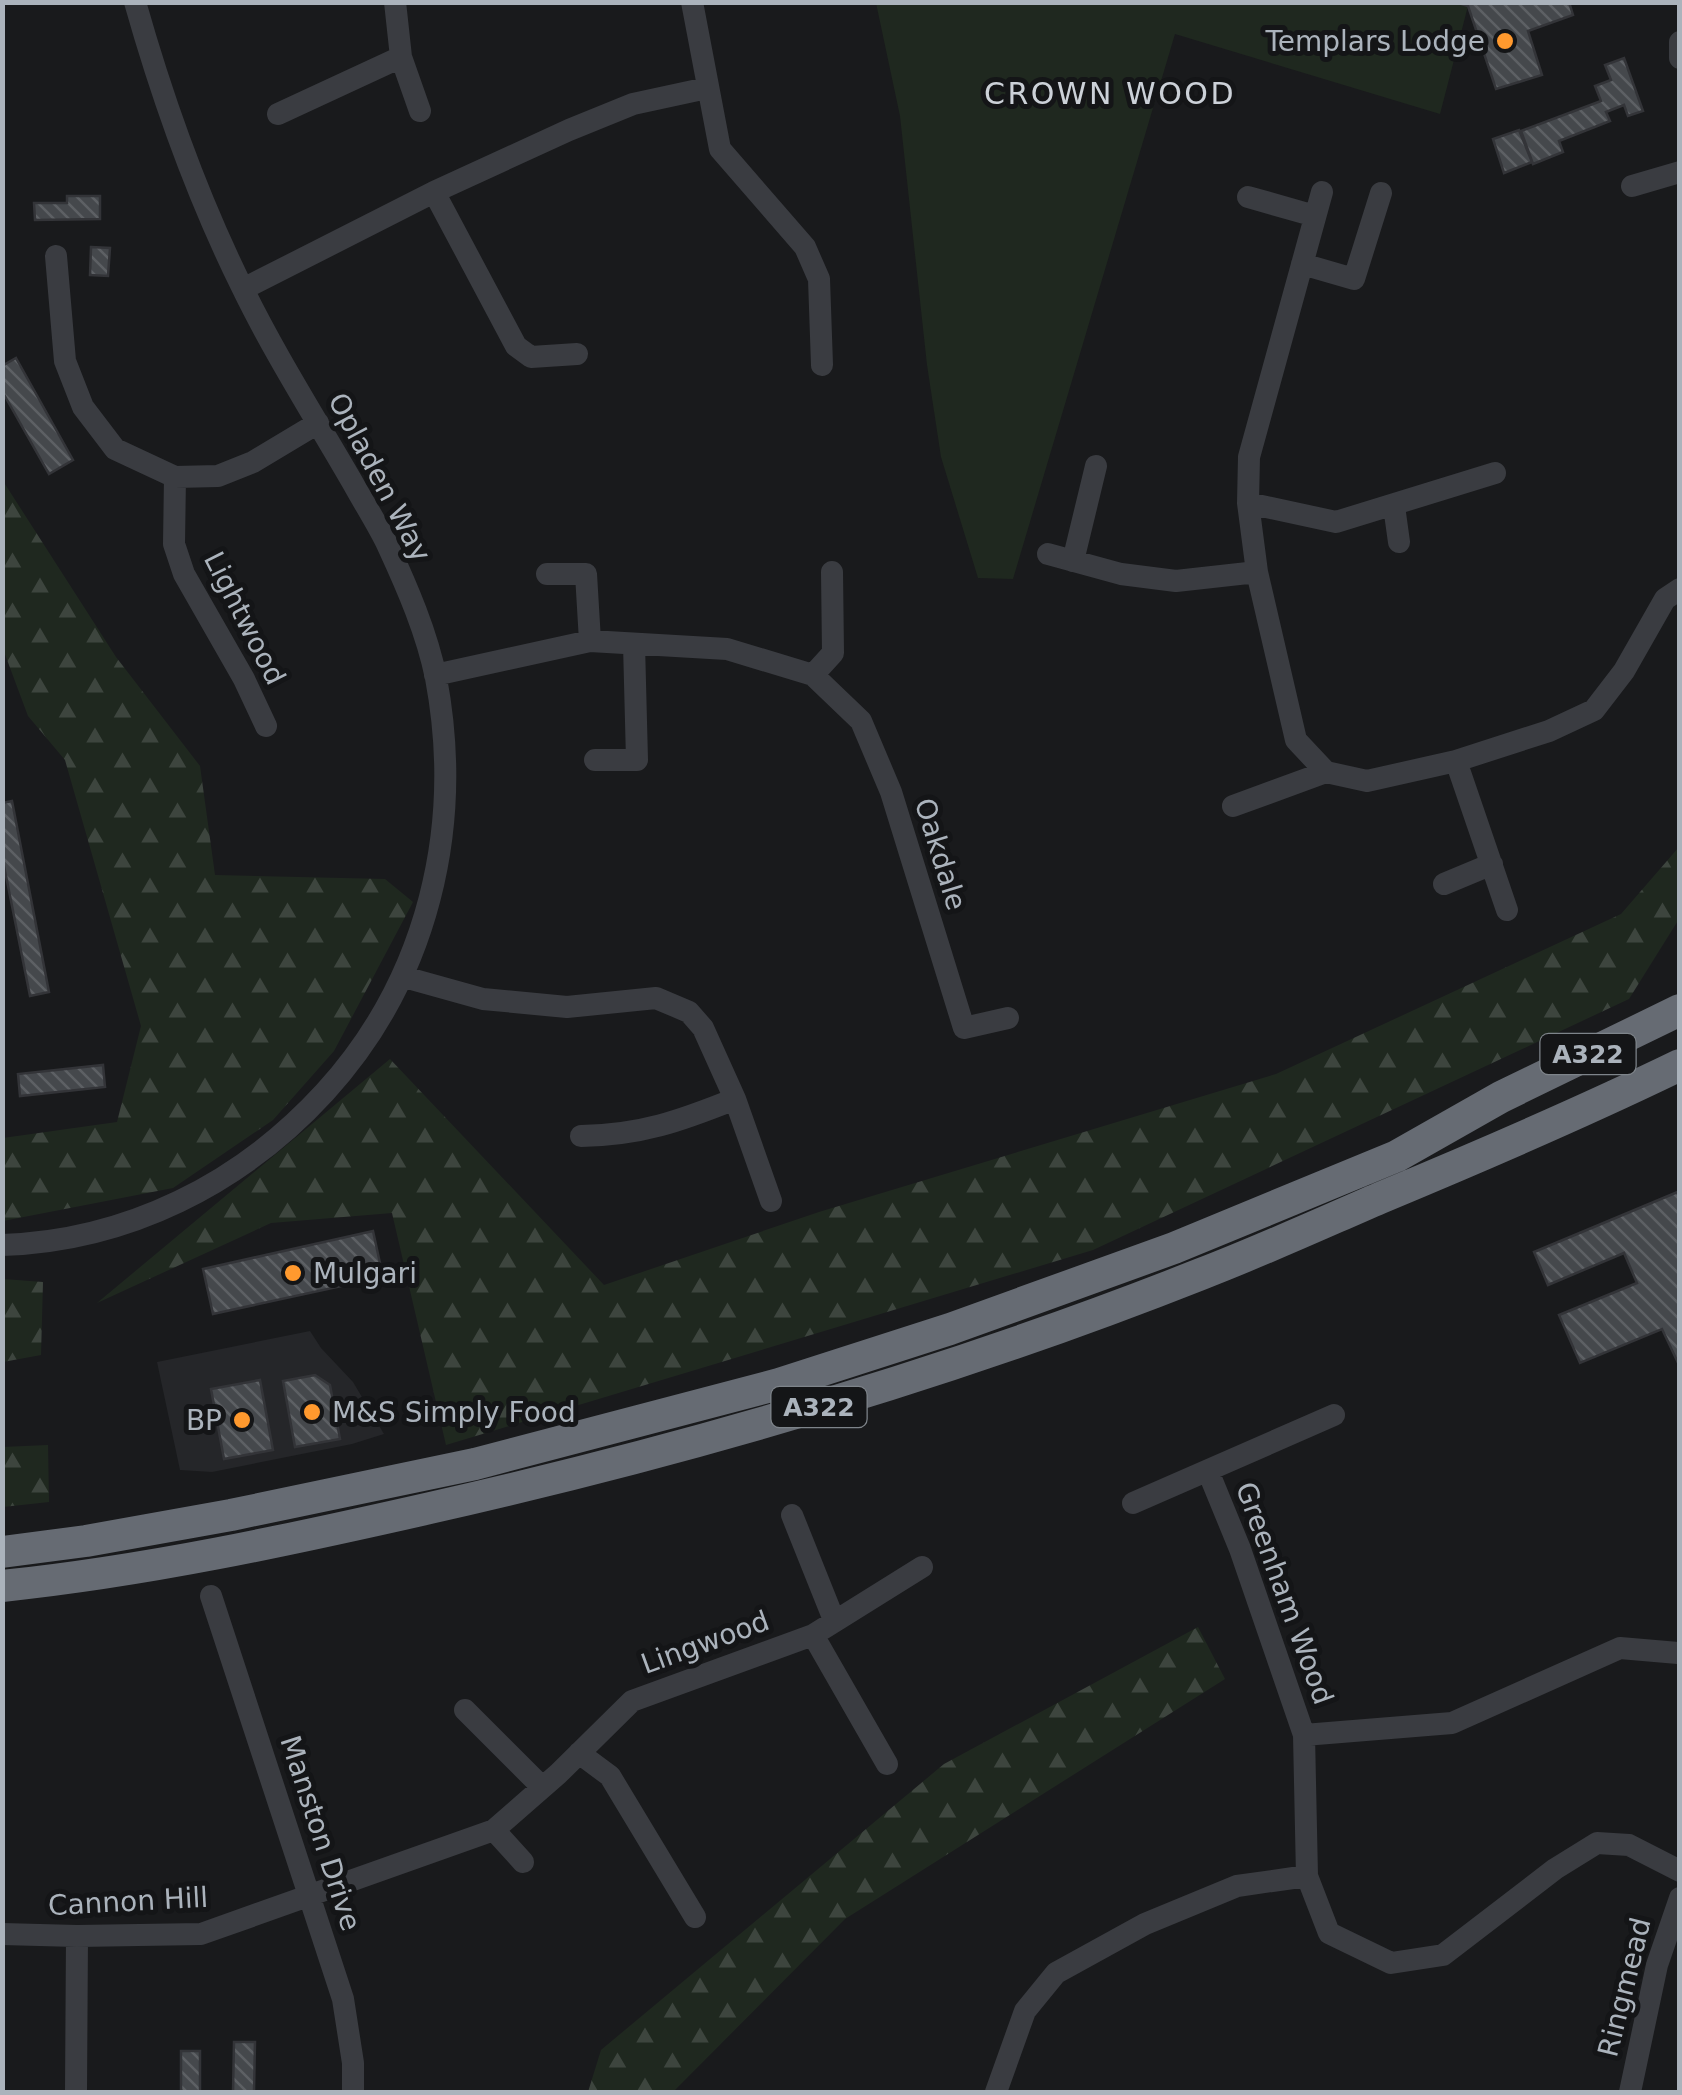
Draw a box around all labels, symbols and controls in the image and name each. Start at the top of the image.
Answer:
place label: Templars Lodge [1264,25,1485,58]
marker: Templars Lodge [1494,30,1516,52]
district label: CROWN WOOD [984,76,1236,111]
street label: Opladen Way [321,387,438,567]
street label: Lightwood [197,546,292,690]
street label: Oakdale [908,794,973,914]
road number: A322 [1540,1034,1636,1074]
place label: Mulgari [313,1257,417,1290]
marker: Mulgari [282,1262,304,1284]
road number: A322 [772,1387,866,1427]
place label: M&S Simply Food [332,1396,576,1429]
marker: M&S Simply Food [301,1401,323,1423]
place label: BP [186,1404,222,1437]
marker: BP [231,1409,253,1431]
street label: Greenham Wood [1229,1478,1340,1709]
street label: Lingwood [637,1604,774,1681]
street label: Manston Drive [273,1731,368,1935]
street label: Cannon Hill [47,1881,209,1922]
street label: Ringmead [1591,1914,1658,2060]

